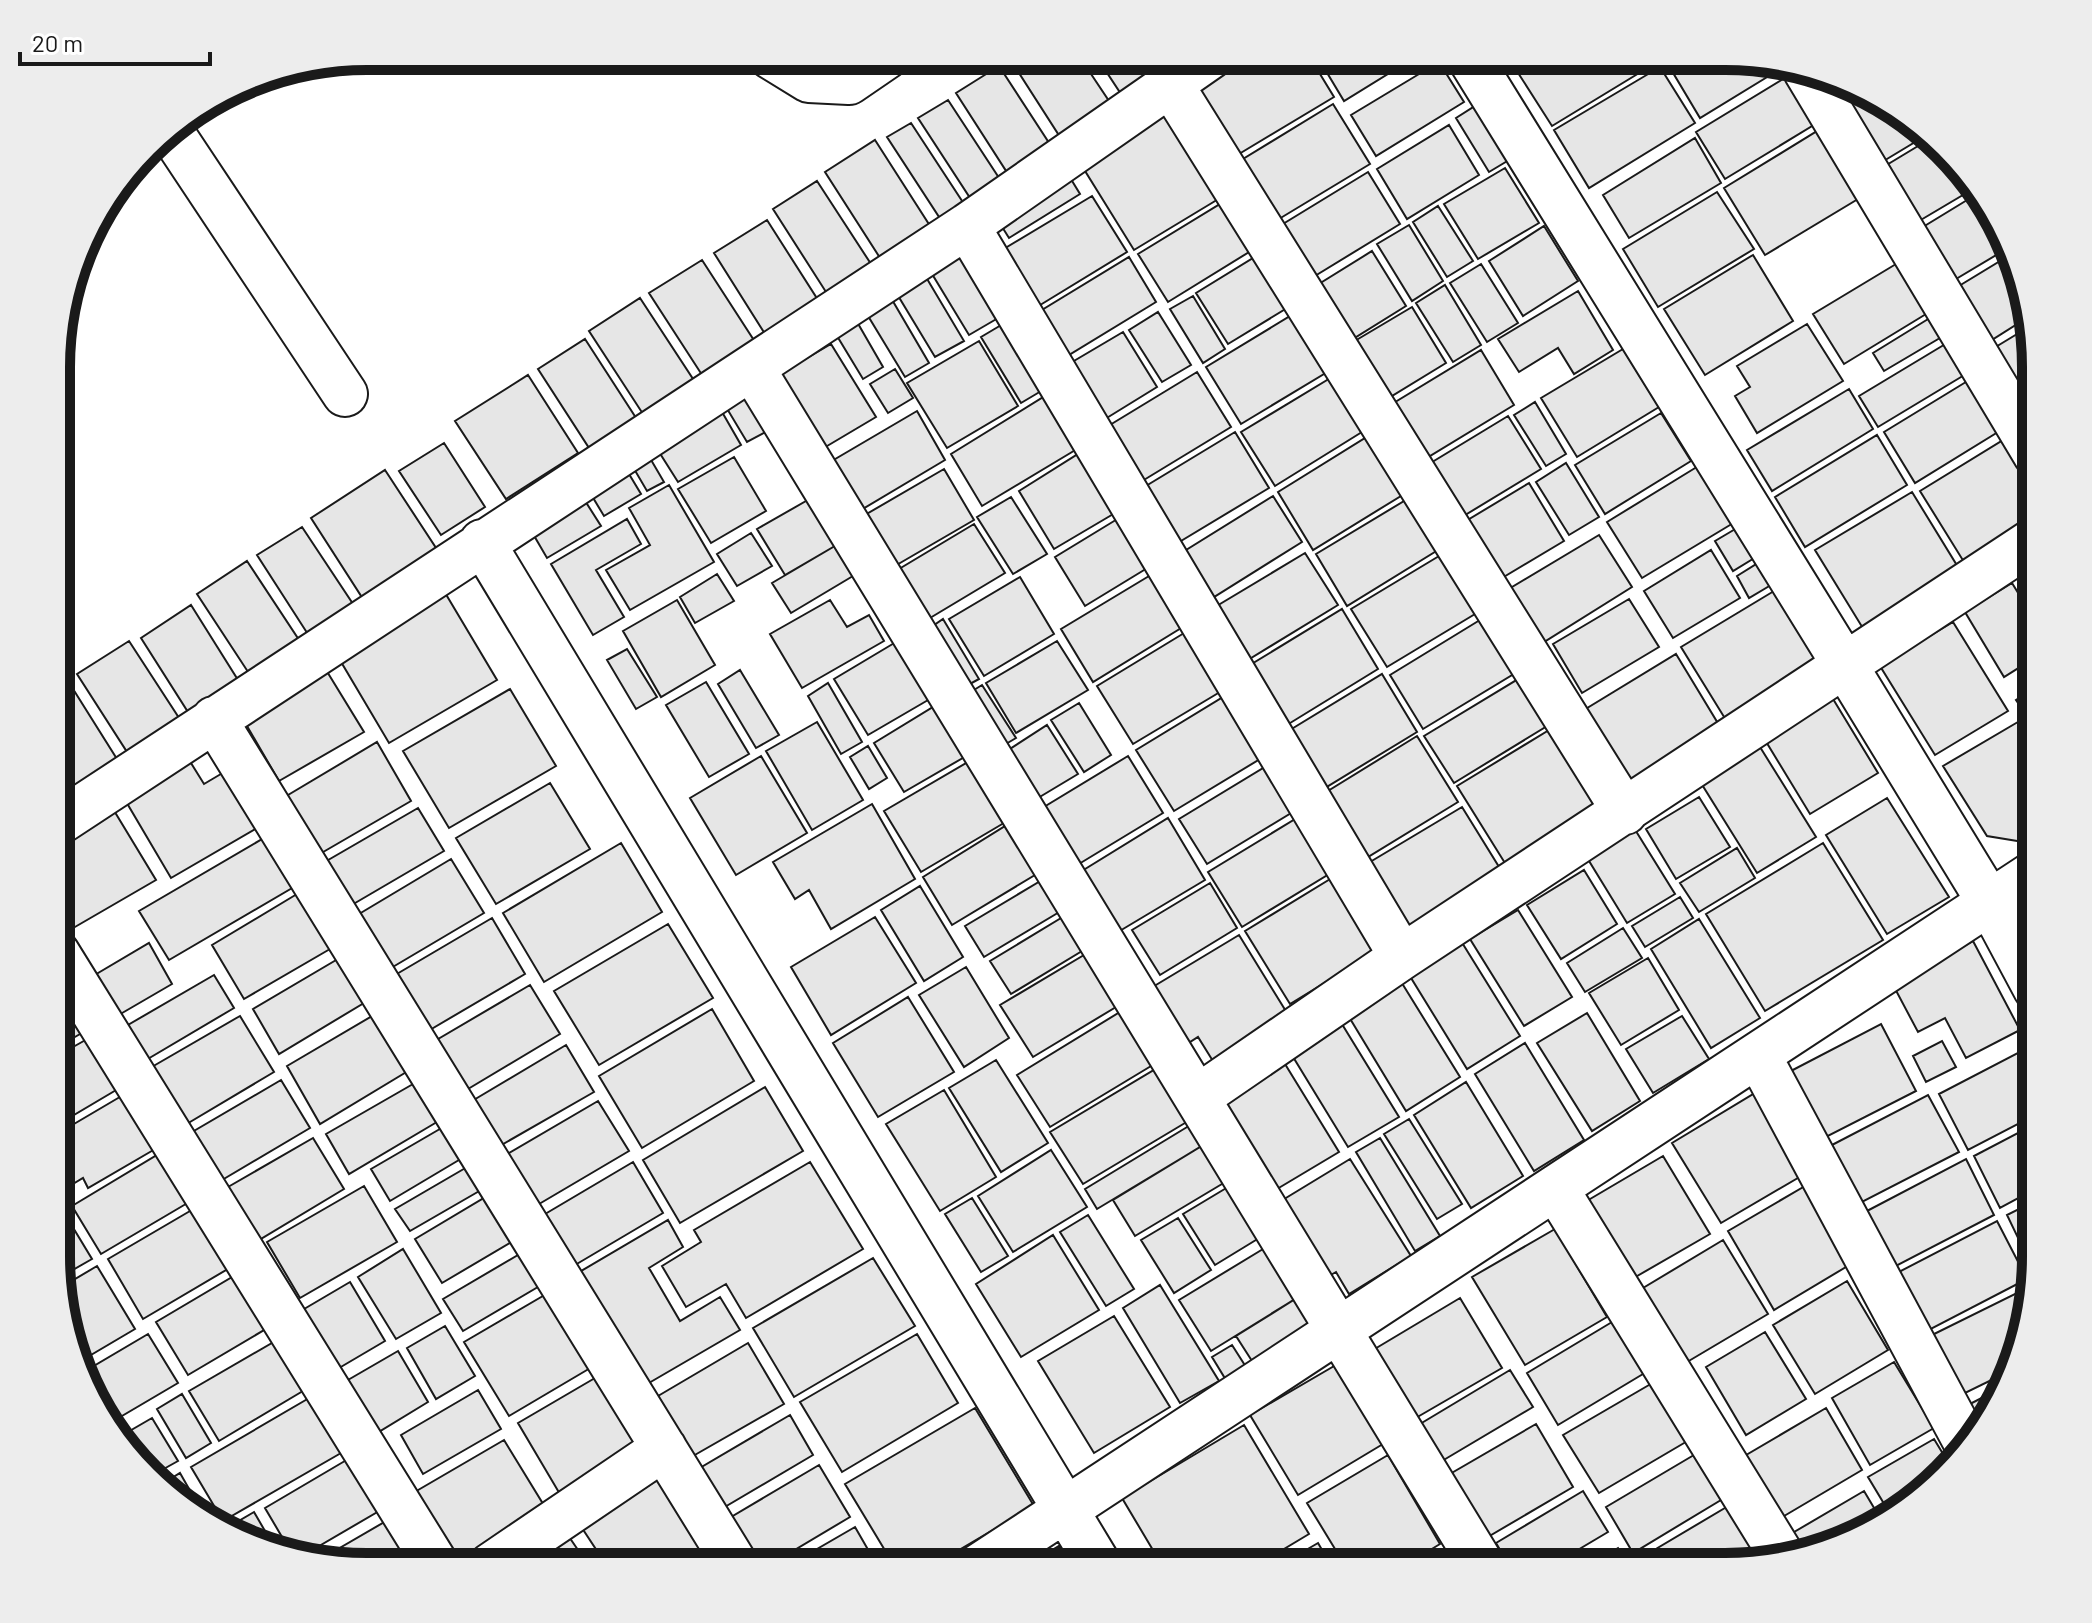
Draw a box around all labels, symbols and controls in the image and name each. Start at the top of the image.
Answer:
scale bar [20,16,210,66]
text: 20 m [32,28,83,57]

